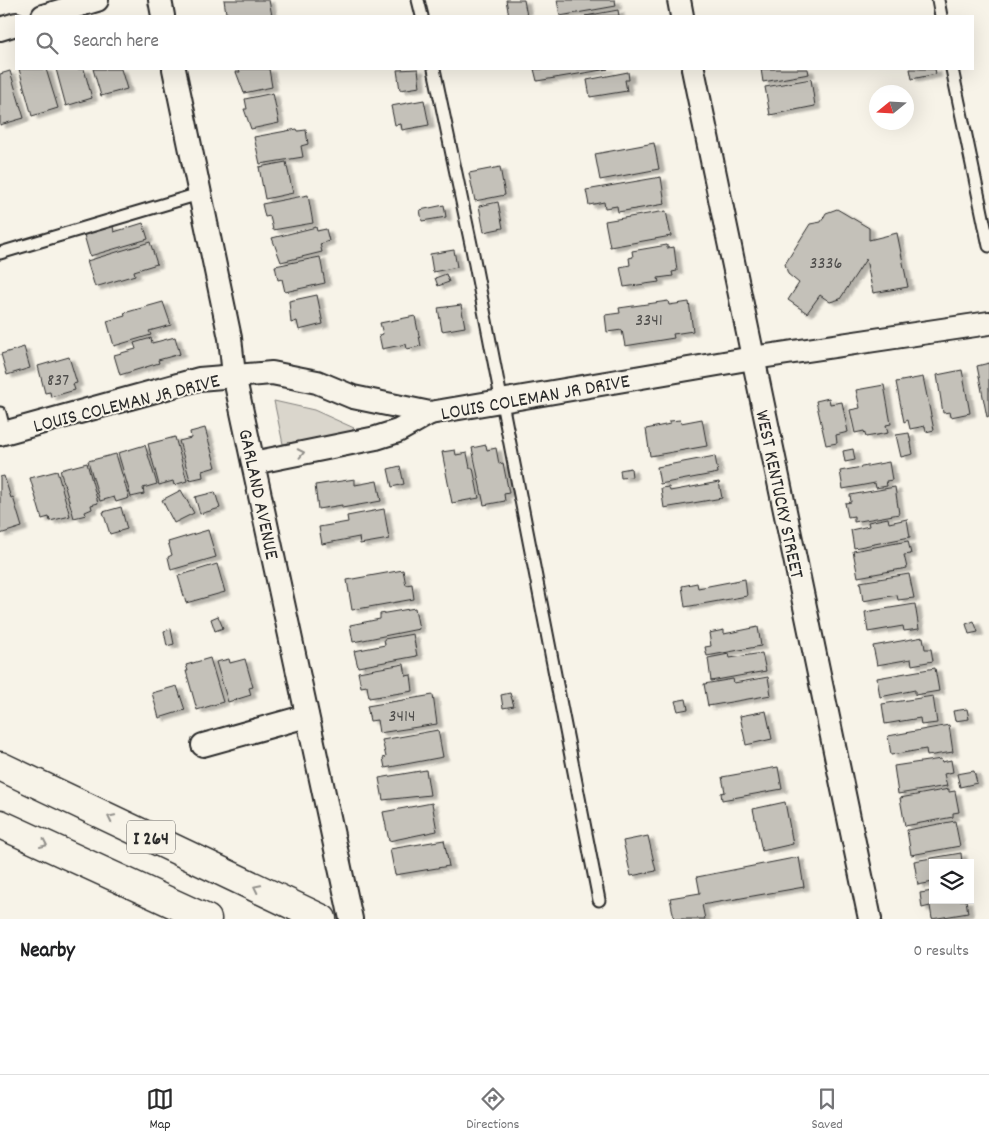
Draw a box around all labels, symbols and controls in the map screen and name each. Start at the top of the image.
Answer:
search box [15,15,974,70]
icon: search [33,29,61,57]
text: Search here [73,29,159,56]
north arrow [869,85,914,130]
house number: 3336 [810,252,842,277]
house number: 3341 [635,309,663,334]
street label: LOUIS COLEMAN JR DRIVE [31,368,223,442]
house number: 837 [47,369,69,394]
street label: LOUIS COLEMAN JR DRIVE [439,369,632,429]
street label: WEST KENTUCKY STREET [747,408,810,581]
street label: GARLAND AVENUE [230,427,285,563]
one-way arrow [296,449,305,459]
house number: 3414 [389,705,415,730]
one-way arrow [107,814,116,824]
road number: I 264 [127,820,175,854]
one-way arrow [39,838,48,849]
map controls [929,859,974,904]
button: layers [929,859,974,904]
one-way arrow [253,884,262,894]
text: Nearby [20,937,75,967]
text: 0 results [914,940,969,963]
tab: Map [146,1085,174,1135]
tab: Directions [466,1085,519,1135]
tab: Saved [812,1085,843,1135]

